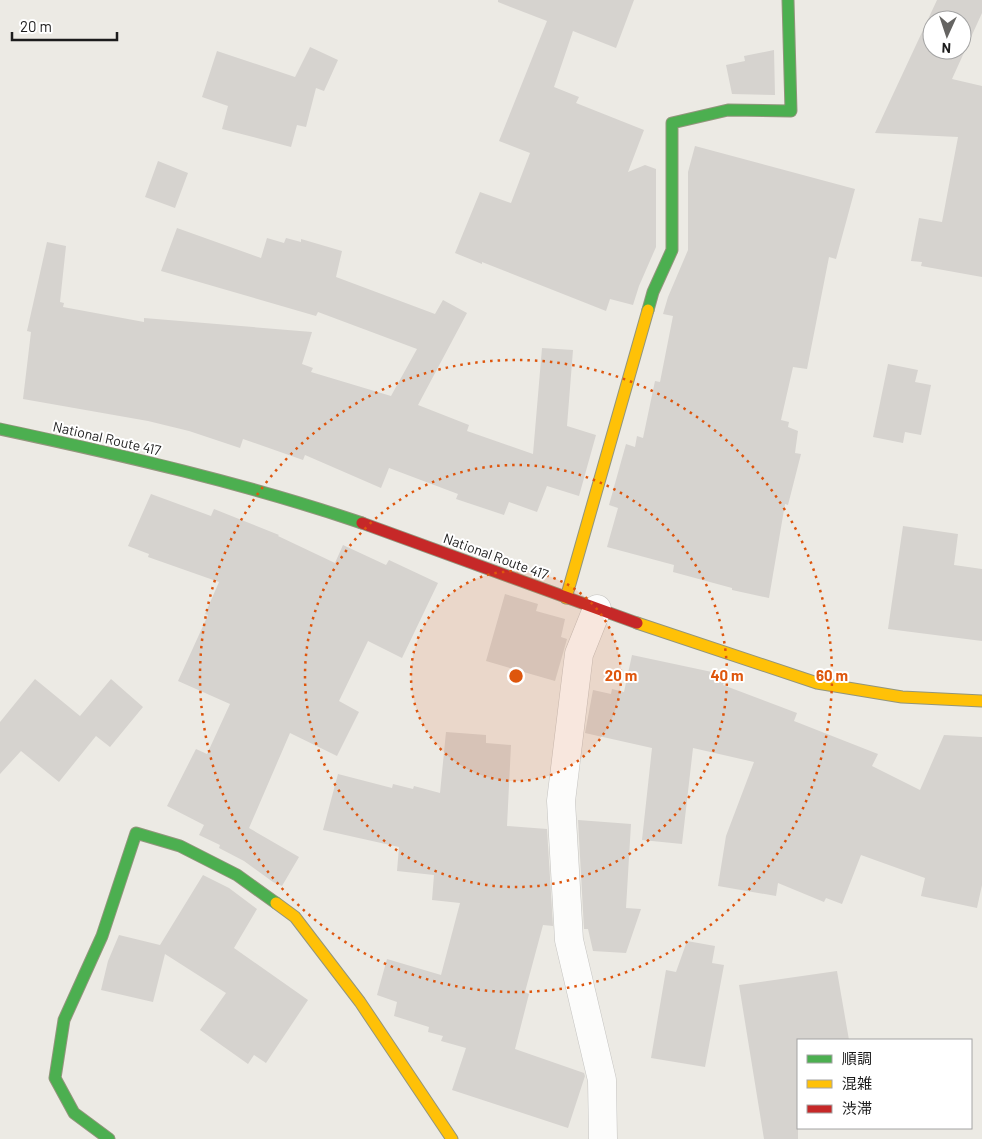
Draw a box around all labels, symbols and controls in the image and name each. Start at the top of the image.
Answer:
scale bar [12,10,118,42]
north arrow [922,10,972,60]
text: 20 m [20,17,52,35]
text: N [941,40,951,57]
street label: National Route 417 [51,417,163,459]
street label: National Route 417 [441,529,551,583]
text: 20 m [605,666,637,684]
text: 40 m [710,666,744,684]
text: 60 m [816,666,848,684]
centre of rings [507,667,525,685]
legend [797,1039,972,1129]
text: 順調 [842,1049,872,1067]
text: 混雑 [842,1074,872,1092]
text: 渋滞 [842,1099,872,1117]

